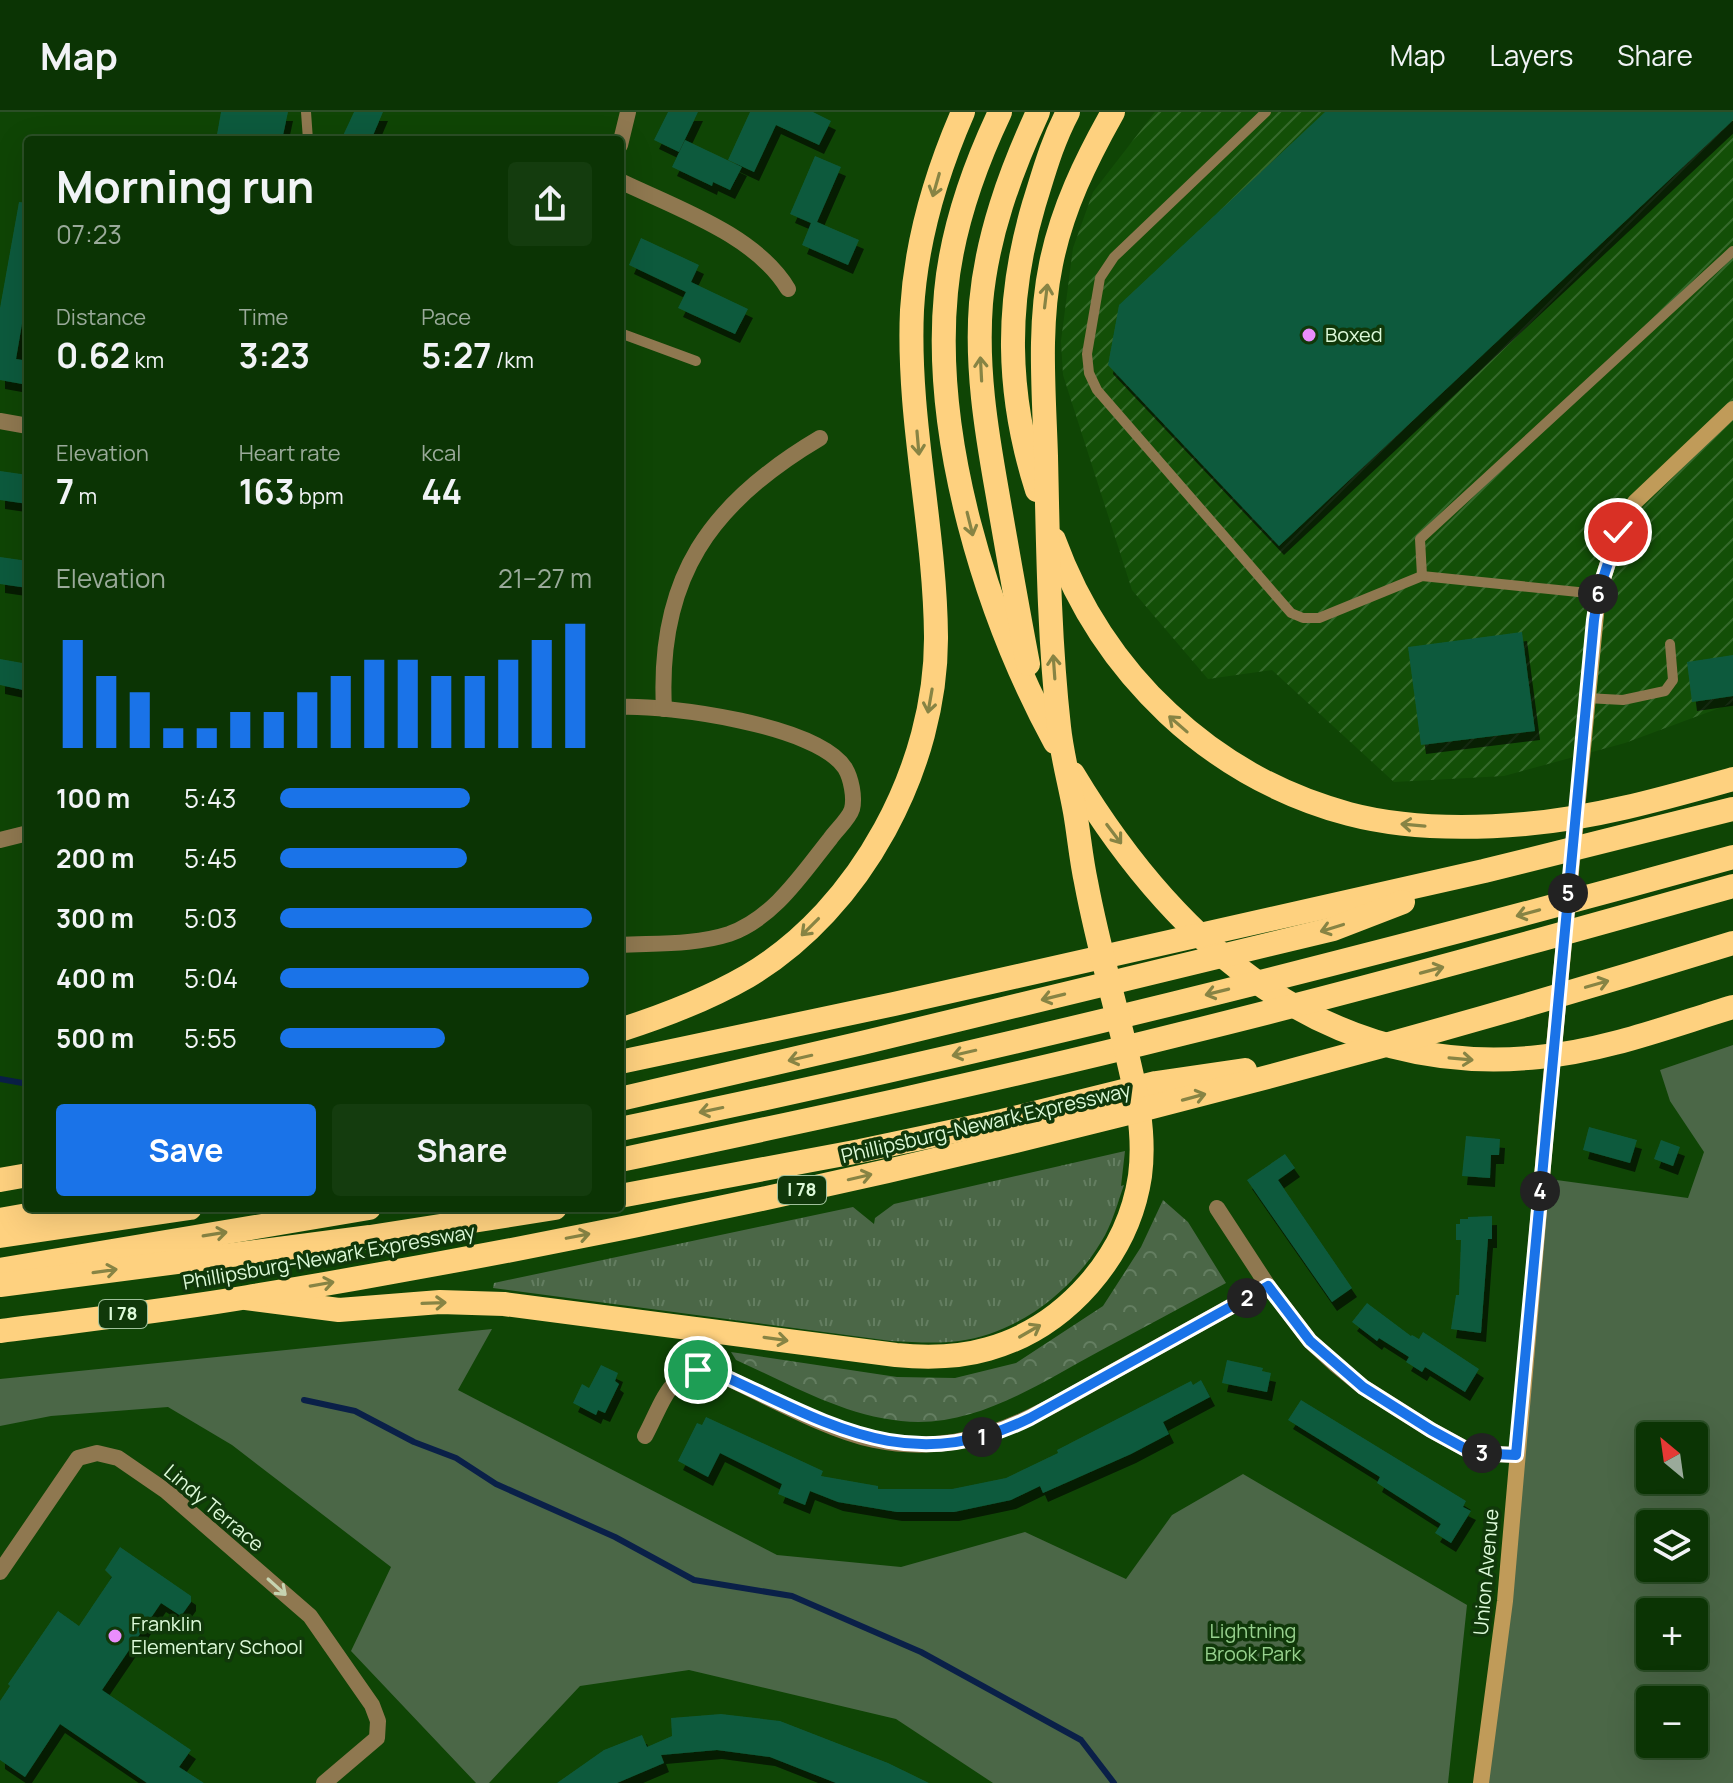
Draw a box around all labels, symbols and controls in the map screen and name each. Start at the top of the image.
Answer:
text: Map [40,29,118,81]
text: Map [1390,36,1446,74]
text: Layers [1490,36,1573,74]
text: Share [1617,36,1693,74]
text: Morning run [56,156,314,216]
button: share [508,162,592,246]
one-way arrow [928,172,943,198]
text: 07:23 [56,216,122,252]
one-way arrow [1039,284,1054,309]
text: Distance [56,302,146,332]
text: Time [239,302,288,332]
text: Pace [421,302,471,332]
place label: Boxed [1325,321,1383,348]
marker: Boxed [1300,326,1318,344]
text: 0.62 [56,332,130,378]
text: 3:23 [239,332,310,378]
text: 5:27 [421,332,491,378]
text: km [130,345,164,375]
text: /km [491,345,534,375]
one-way arrow [973,356,988,383]
one-way arrow [911,429,926,456]
text: Elevation [56,438,149,468]
text: Heart rate [239,438,341,468]
text: kcal [421,438,461,468]
text: 7 [56,468,74,514]
text: 163 [239,468,294,514]
text: 44 [421,468,462,514]
text: m [74,481,97,511]
text: bpm [294,481,344,511]
pin [1584,498,1652,566]
one-way arrow [963,510,978,536]
icon: check [1596,510,1640,554]
text: Elevation [56,560,166,596]
text: 21–27 m [498,560,592,596]
pin: 6 [1578,574,1618,614]
text: 6 [1591,579,1605,609]
one-way arrow [1046,654,1061,681]
one-way arrow [921,688,936,713]
one-way arrow [1168,715,1188,733]
text: 100 m [56,780,130,816]
text: 5:43 [184,780,237,816]
one-way arrow [1400,817,1427,832]
one-way arrow [1105,823,1122,844]
text: 200 m [56,840,134,876]
text: 5:45 [184,840,237,876]
pin: 5 [1548,873,1588,913]
text: 5 [1562,878,1574,908]
text: 300 m [56,900,134,936]
text: 5:03 [184,900,237,936]
one-way arrow [1516,906,1541,921]
one-way arrow [800,917,819,937]
one-way arrow [1320,921,1346,936]
text: 400 m [56,960,135,996]
text: 5:04 [184,960,238,996]
one-way arrow [1418,961,1444,976]
one-way arrow [1583,976,1609,991]
one-way arrow [1205,985,1231,1000]
one-way arrow [1040,990,1066,1005]
text: 500 m [56,1020,134,1056]
text: 5:55 [184,1020,237,1056]
one-way arrow [952,1046,978,1061]
one-way arrow [788,1051,813,1066]
one-way arrow [1447,1051,1474,1066]
street label: Phillipsburg-Newark Expressway [838,1076,1134,1169]
one-way arrow [1181,1089,1207,1104]
one-way arrow [698,1103,724,1118]
button: Save [56,1104,316,1196]
button: Share [332,1104,592,1196]
one-way arrow [846,1169,872,1184]
pin: 4 [1520,1171,1560,1211]
road number: I 78 [778,1176,826,1204]
text: 4 [1533,1176,1547,1206]
street label: Phillipsburg-Newark Expressway [181,1217,478,1296]
one-way arrow [202,1226,227,1241]
one-way arrow [565,1228,590,1243]
one-way arrow [92,1263,117,1278]
one-way arrow [309,1275,335,1290]
pin: 2 [1227,1278,1267,1318]
text: 2 [1240,1283,1254,1313]
one-way arrow [420,1295,447,1310]
road number: I 78 [99,1300,147,1328]
one-way arrow [1018,1323,1041,1339]
one-way arrow [763,1332,788,1347]
pin [664,1336,732,1404]
icon: arrive [676,1348,720,1392]
pin: 1 [962,1417,1002,1457]
text: 1 [977,1422,987,1452]
north arrow [1636,1422,1708,1494]
map controls [1636,1422,1708,1758]
pin: 3 [1462,1433,1502,1473]
text: 3 [1476,1438,1488,1468]
street label: Lindy Terrace [159,1458,270,1557]
street label: Union Avenue [1467,1508,1504,1636]
button: layers [1636,1510,1708,1582]
one-way arrow [267,1578,287,1596]
button: + [1636,1598,1708,1670]
place label: Franklin Elementary School [131,1610,303,1660]
park label: Lightning Brook Park [1205,1617,1302,1667]
marker: Franklin Elementary School [106,1627,124,1645]
button: − [1636,1686,1708,1758]

